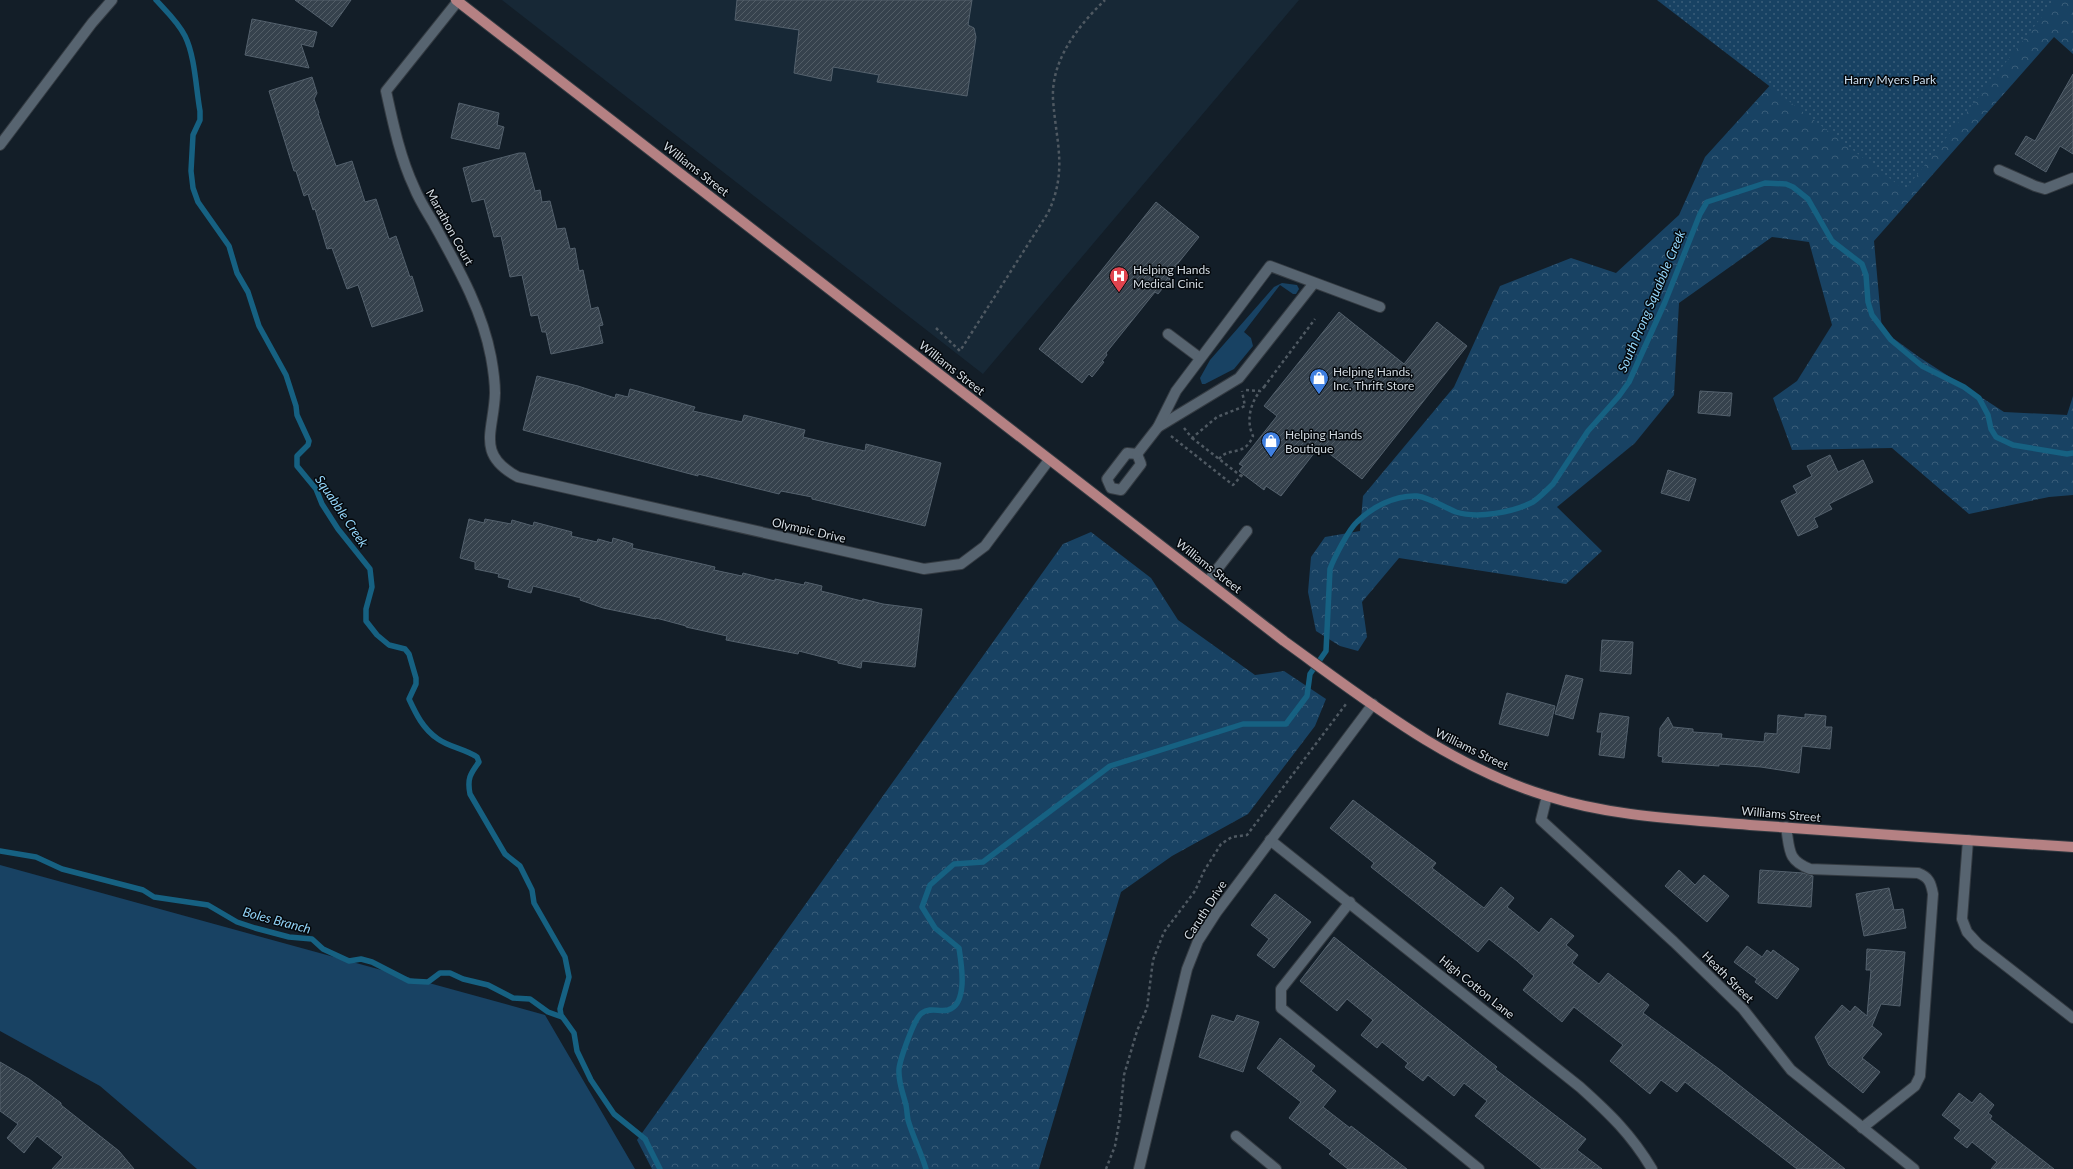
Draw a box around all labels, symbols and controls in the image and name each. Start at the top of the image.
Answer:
park label: Harry Myers Park [1844,72,1937,87]
street label: Williams Street [660,139,732,200]
street label: Marathon Court [423,186,477,268]
water label: South Prong Squabble Creek [1614,227,1689,374]
place label: Helping Hands Medical Cinic [1133,262,1210,291]
hospital icon: Helping Hands Medical Cinic [1108,265,1130,293]
street label: Williams Street [916,338,988,399]
place label: Helping Hands, Inc. Thrift Store [1333,364,1414,393]
shop icon: Helping Hands, Inc. Thrift Store [1308,367,1330,395]
place label: Helping Hands Boutique [1285,427,1362,456]
shop icon: Helping Hands Boutique [1260,430,1282,458]
water label: Squabble Creek [312,472,372,551]
street label: Olympic Drive [771,514,847,546]
street label: Williams Street [1173,536,1245,597]
street label: Williams Street [1433,725,1512,773]
street label: Williams Street [1741,803,1822,825]
street label: Caruth Drive [1180,878,1230,942]
water label: Boles Branch [241,903,313,937]
street label: Heath Street [1699,948,1757,1006]
street label: High Cotton Lane [1436,952,1518,1022]

